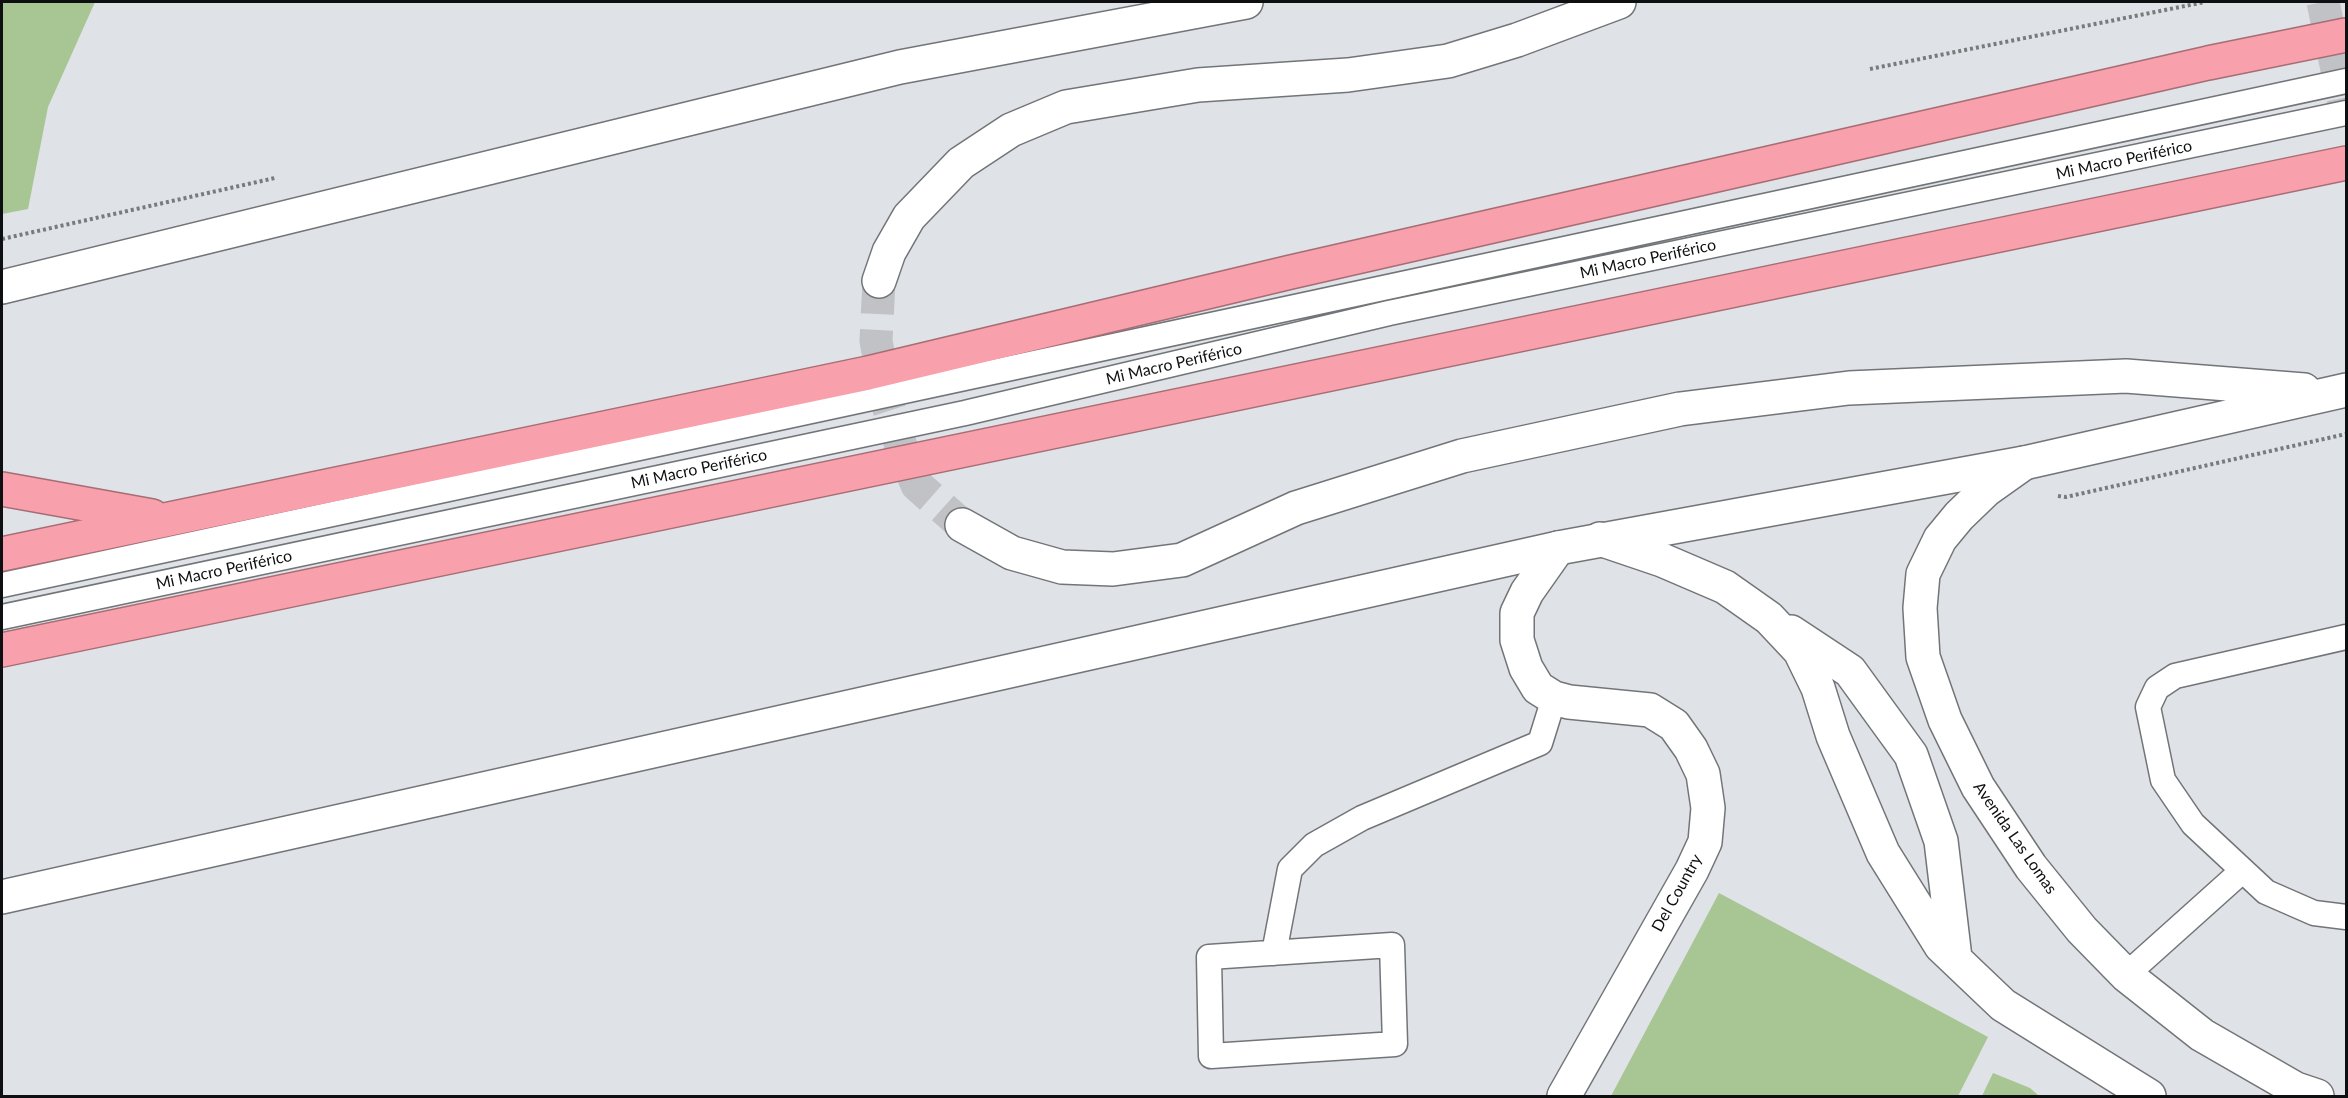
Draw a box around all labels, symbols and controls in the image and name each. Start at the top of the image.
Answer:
street label: Mi Macro Periférico [2054,136,2194,184]
street label: Mi Macro Periférico [1578,235,1718,283]
street label: Mi Macro Periférico [1104,339,1244,389]
street label: Mi Macro Periférico [629,445,769,493]
street label: Mi Macro Periférico [154,546,294,594]
street label: Avenida Las Lomas [1969,778,2061,898]
street label: Del Country [1648,851,1706,935]

